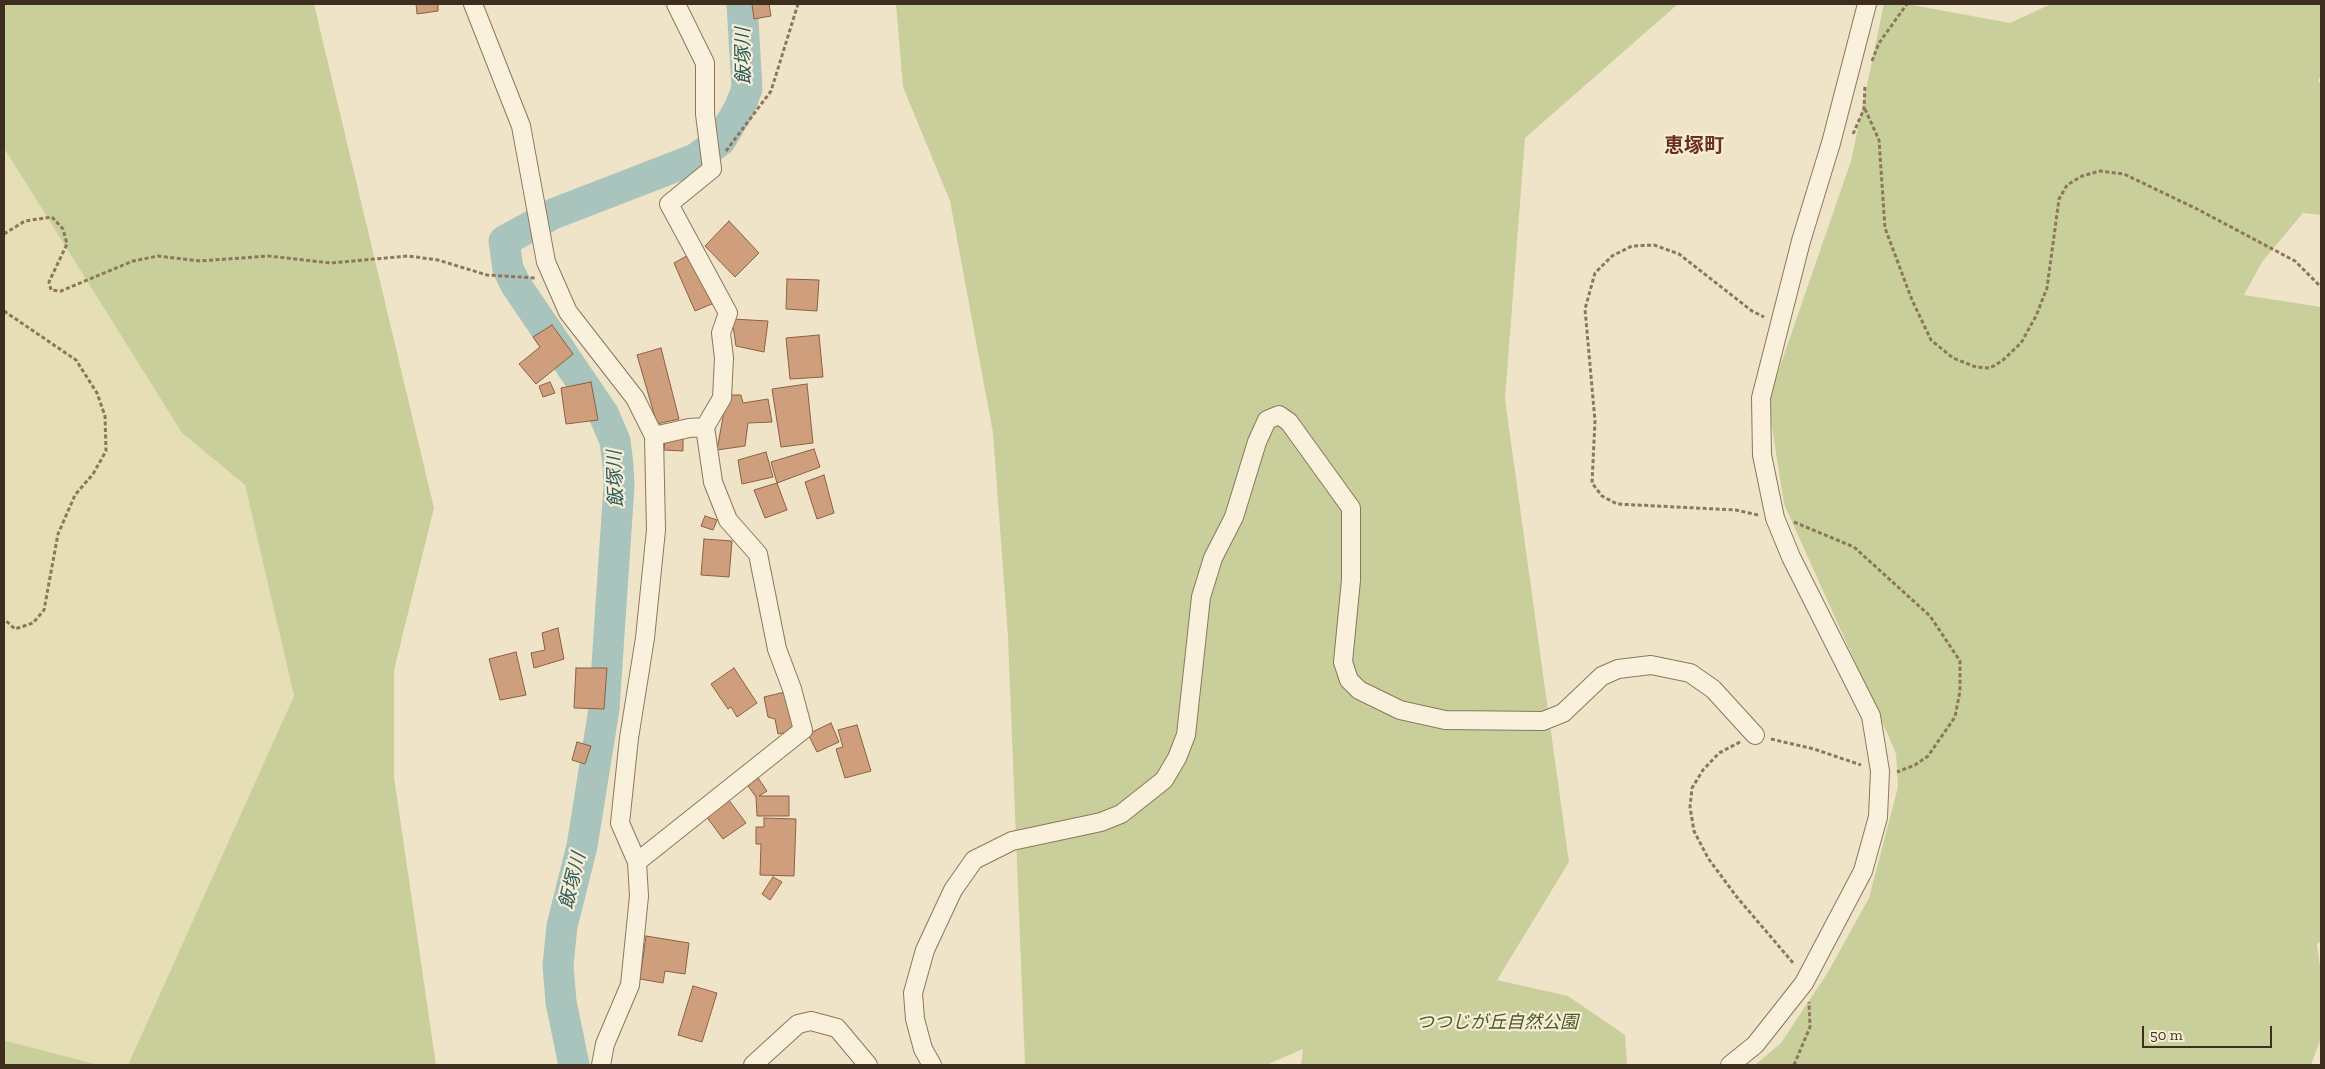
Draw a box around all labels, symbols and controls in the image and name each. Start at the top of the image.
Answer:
water label: 飯塚川 [732,27,756,85]
district label: 恵塚町 [1664,134,1724,158]
water label: 飯塚川 [604,450,628,508]
water label: 飯塚川 [555,851,591,911]
park label: つつじが丘自然公園 [1416,1012,1578,1034]
scale bar [2145,1016,2275,1048]
text: 50 m [2150,1026,2183,1044]

